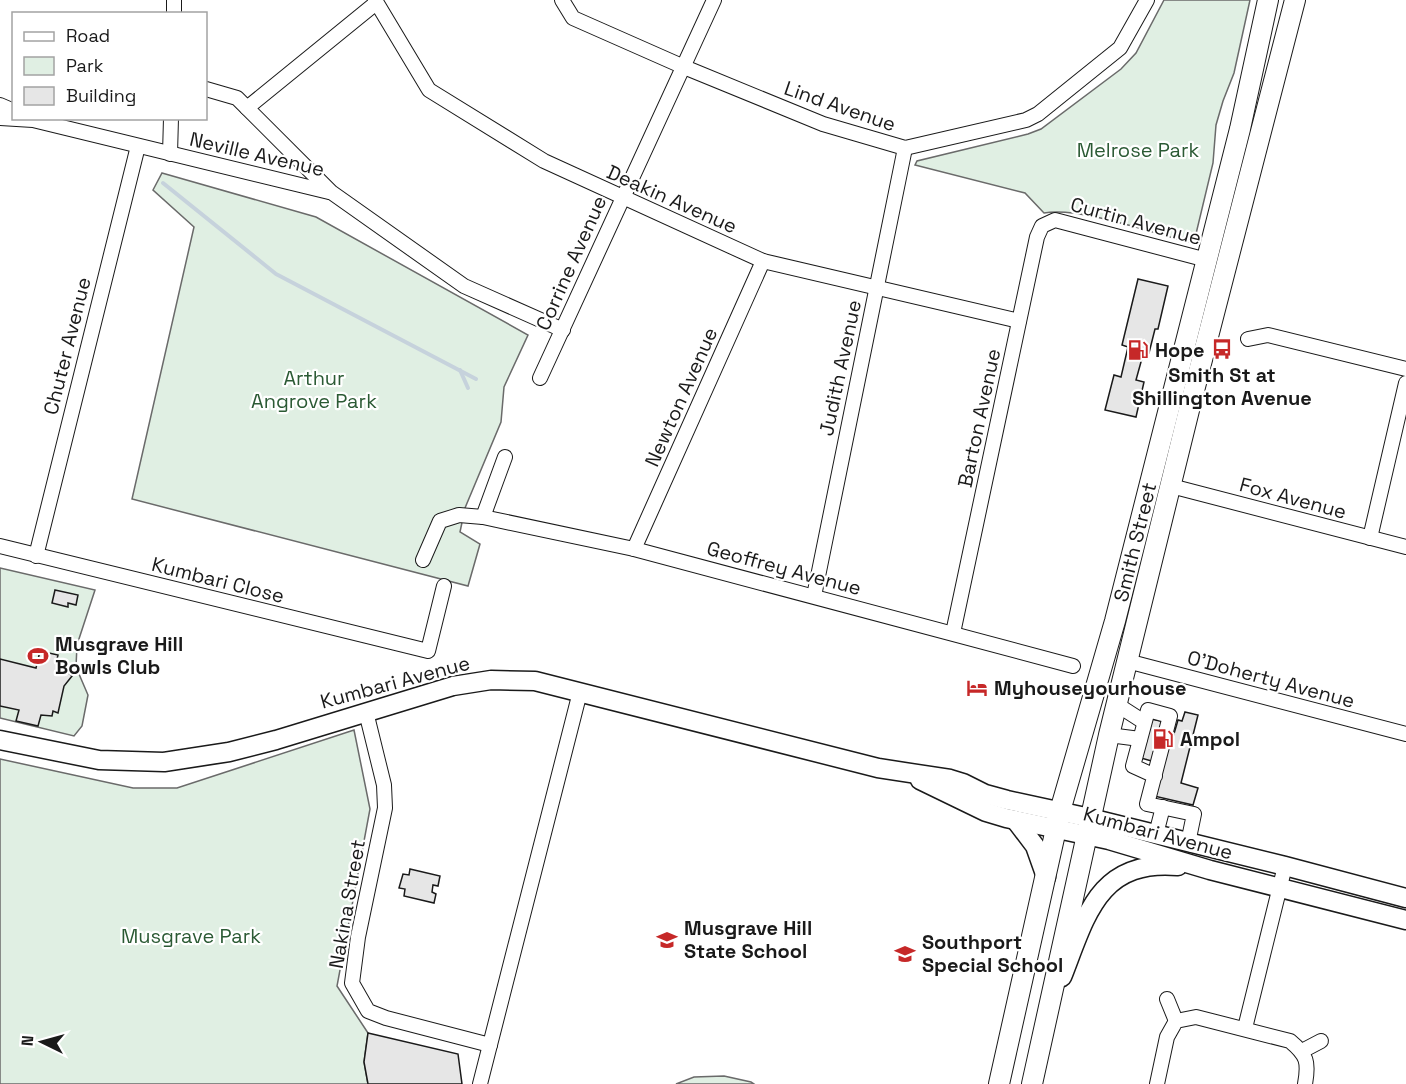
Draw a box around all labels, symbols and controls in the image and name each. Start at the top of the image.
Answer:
legend [12,12,207,120]
text: Road [66,24,110,47]
text: Park [66,54,104,77]
street label: Lind Avenue [781,75,899,137]
text: Building [66,84,136,107]
street label: Neville Avenue [187,126,327,182]
park label: Melrose Park [1077,137,1200,163]
street label: Deakin Avenue [603,159,741,239]
street label: Curtin Avenue [1068,191,1204,251]
street label: Corrine Avenue [530,192,612,334]
street label: Chuter Avenue [37,274,97,418]
street label: Judith Avenue [813,298,867,438]
street label: Newton Avenue [639,323,723,471]
place label: Hope [1155,337,1205,363]
bus stop icon: Smith St at Shillington Avenue [1210,337,1234,361]
fuel station icon: Hope [1126,338,1150,362]
street label: Barton Avenue [952,346,1006,490]
place label: Smith St at Shillington Avenue [1132,362,1312,411]
park label: Arthur Angrove Park [251,365,377,414]
street label: Fox Avenue [1237,471,1349,525]
street label: Smith Street [1108,480,1162,604]
street label: Geoffrey Avenue [704,535,864,601]
street label: Kumbari Close [149,551,287,609]
place label: Musgrave Hill Bowls Club [55,631,183,680]
sports icon: Musgrave Hill Bowls Club [26,644,50,668]
street label: O'Doherty Avenue [1184,644,1358,714]
street label: Kumbari Avenue [317,650,473,714]
place label: Myhouseyourhouse [994,675,1187,701]
hotel icon: Myhouseyourhouse [965,676,989,700]
place label: Ampol [1180,726,1240,752]
fuel station icon: Ampol [1151,727,1175,751]
street label: Kumbari Avenue [1080,801,1236,865]
street label: Nakina Street [323,837,371,971]
place label: Musgrave Hill State School [684,915,812,964]
park label: Musgrave Park [121,923,261,949]
school or university icon: Musgrave Hill State School [655,928,679,952]
place label: Southport Special School [922,929,1063,978]
school or university icon: Southport Special School [893,942,917,966]
north arrow [12,1012,72,1072]
text: N [17,1034,38,1047]

